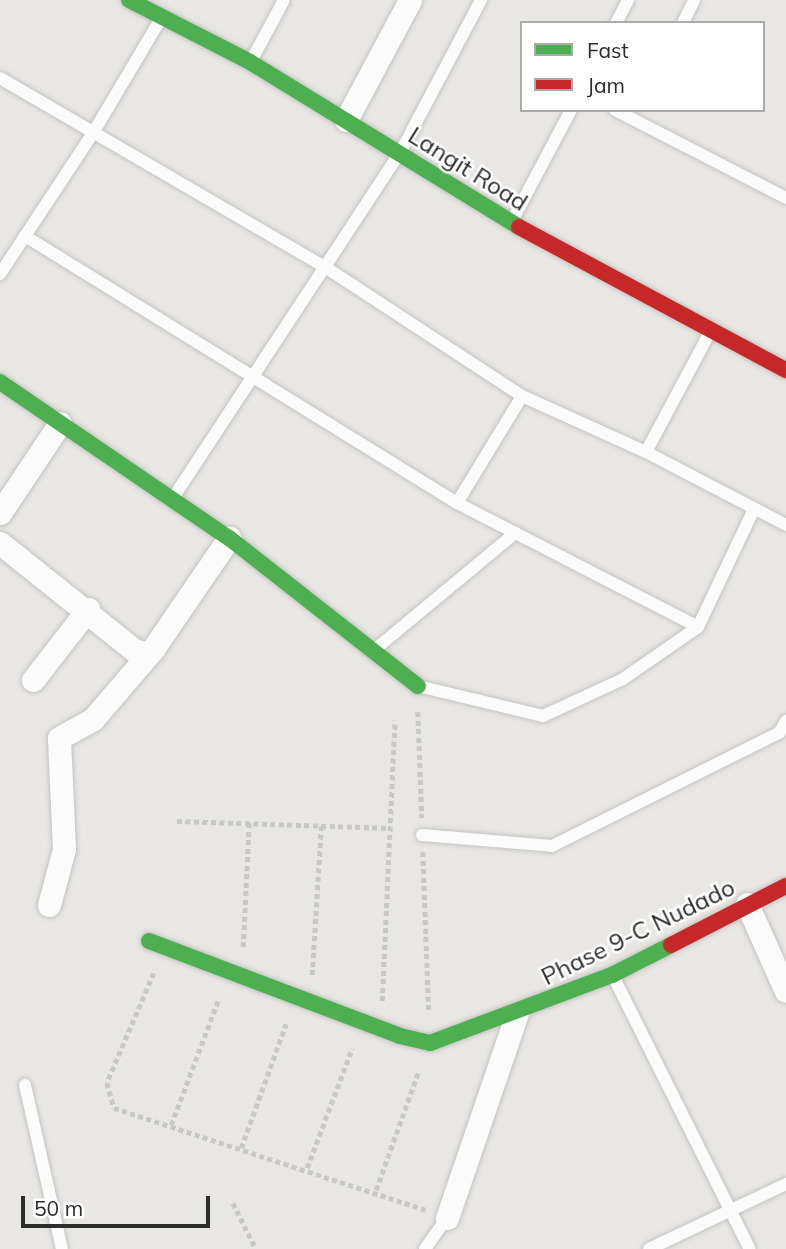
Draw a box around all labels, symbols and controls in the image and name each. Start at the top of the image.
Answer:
legend [520,21,765,112]
text: Fast [587,37,629,63]
text: Jam [587,72,625,98]
street label: Langit Road [403,121,533,217]
street label: Phase 9-C Nudado [537,873,739,991]
scale bar [24,1182,214,1226]
text: 50 m [34,1195,83,1221]

